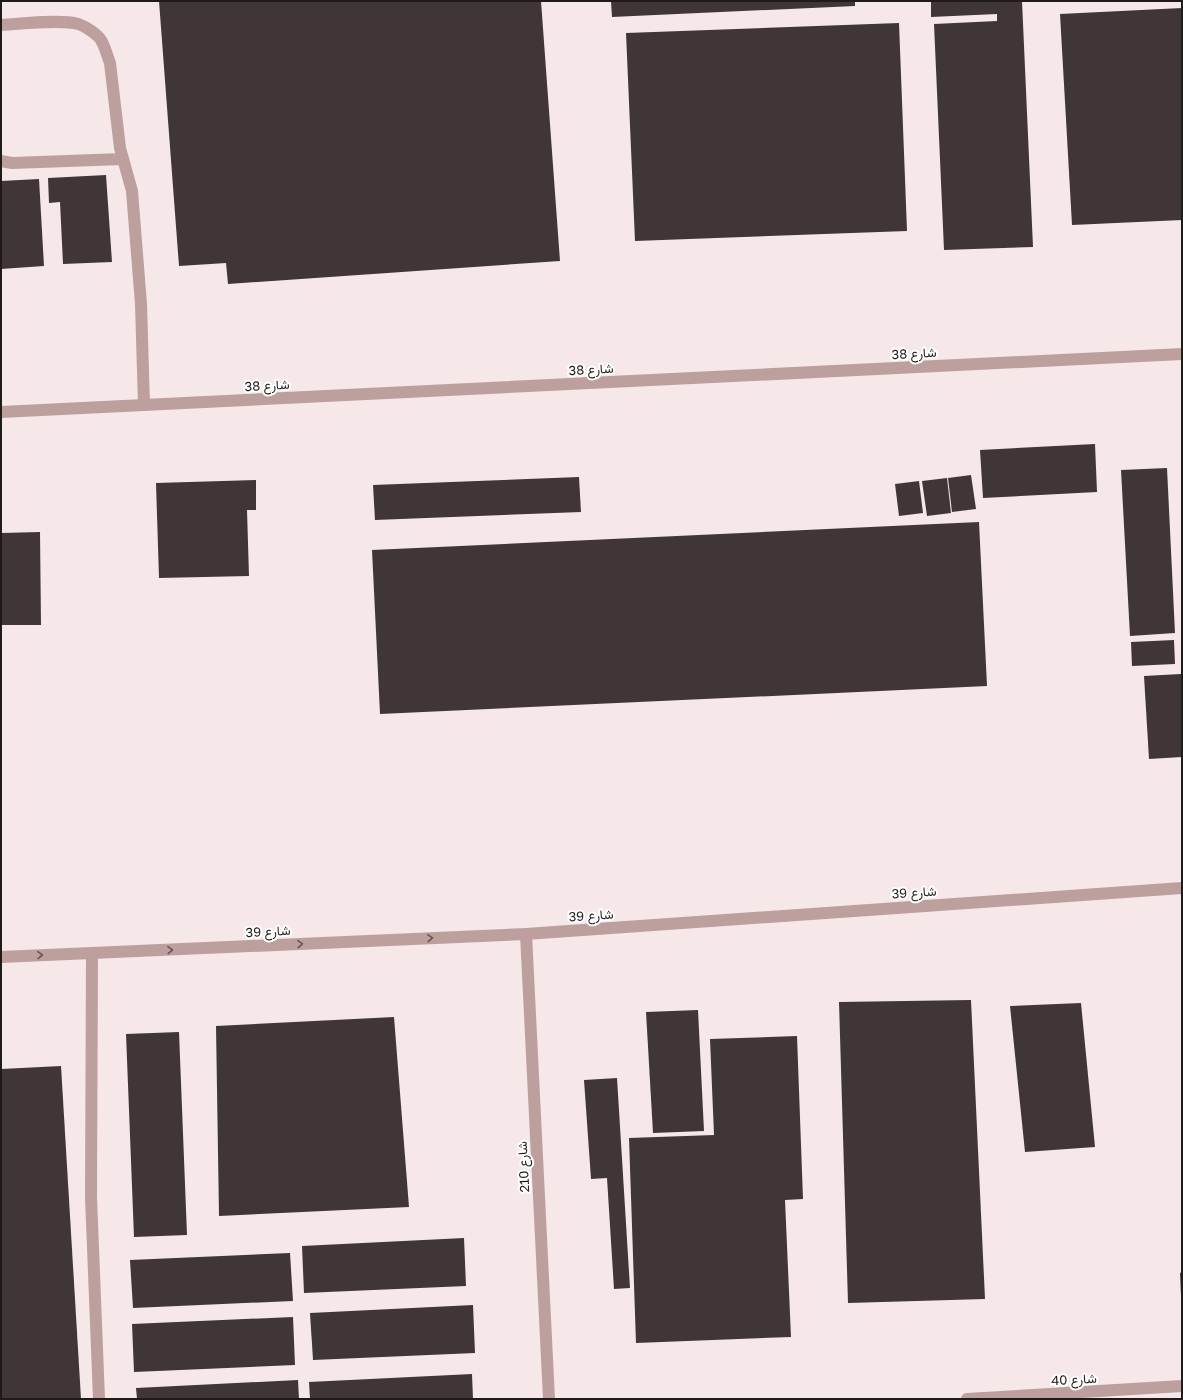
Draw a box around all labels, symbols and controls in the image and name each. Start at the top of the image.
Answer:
street label: شارع 38 [891,344,937,364]
street label: شارع 38 [568,360,614,380]
street label: شارع 38 [244,376,290,396]
street label: شارع 39 [891,882,937,904]
street label: شارع 39 [568,905,614,927]
street label: شارع 39 [245,922,291,942]
one-way arrow [427,934,433,942]
one-way arrow [297,940,303,948]
one-way arrow [167,945,173,954]
one-way arrow [37,951,43,960]
street label: شارع 210 [514,1141,534,1193]
street label: شارع 40 [1051,1370,1097,1390]

